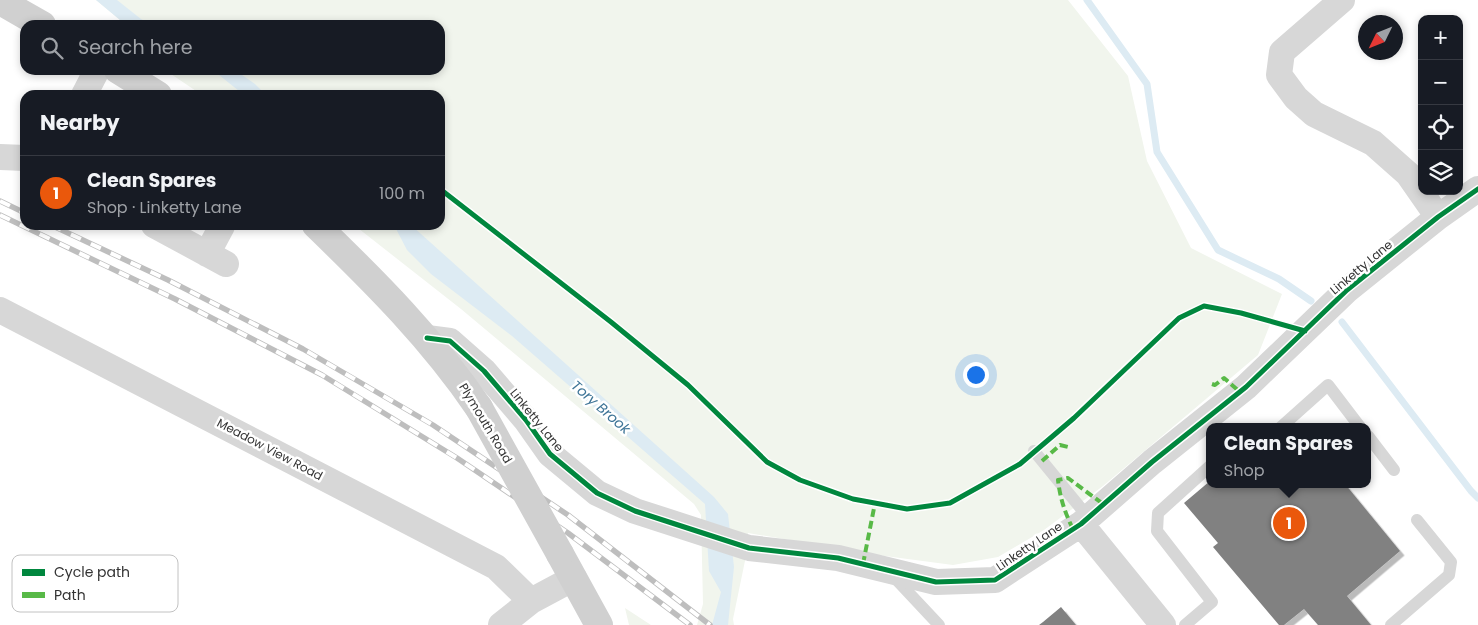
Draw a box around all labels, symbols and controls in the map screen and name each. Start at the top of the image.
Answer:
north arrow [1358,15,1403,60]
map controls [1418,15,1463,195]
button: + [1418,15,1463,60]
search box [20,20,445,75]
icon: search [38,34,66,62]
text: Search here [78,34,192,61]
button: − [1418,60,1463,105]
button: locate [1418,105,1463,150]
text: Nearby [40,108,120,137]
button: layers [1418,150,1463,195]
text: Clean Spares [87,167,216,194]
text: 1 [53,182,59,205]
text: 100 m [379,182,425,205]
text: Shop · Linketty Lane [87,196,242,219]
street label: Linketty Lane [1326,236,1396,298]
your location [963,362,989,388]
water label: Tory Brook [567,376,636,439]
street label: Plymouth Road [455,380,517,466]
street label: Linketty Lane [506,385,568,455]
street label: Meadow View Road [214,414,326,484]
popup [1206,423,1371,488]
text: Clean Spares [1224,430,1353,457]
text: Shop [1224,459,1264,482]
pin: 1 [1273,504,1305,542]
street label: Linketty Lane [993,518,1065,574]
legend [12,555,178,612]
text: Cycle path [54,562,130,582]
text: Path [54,585,86,605]

